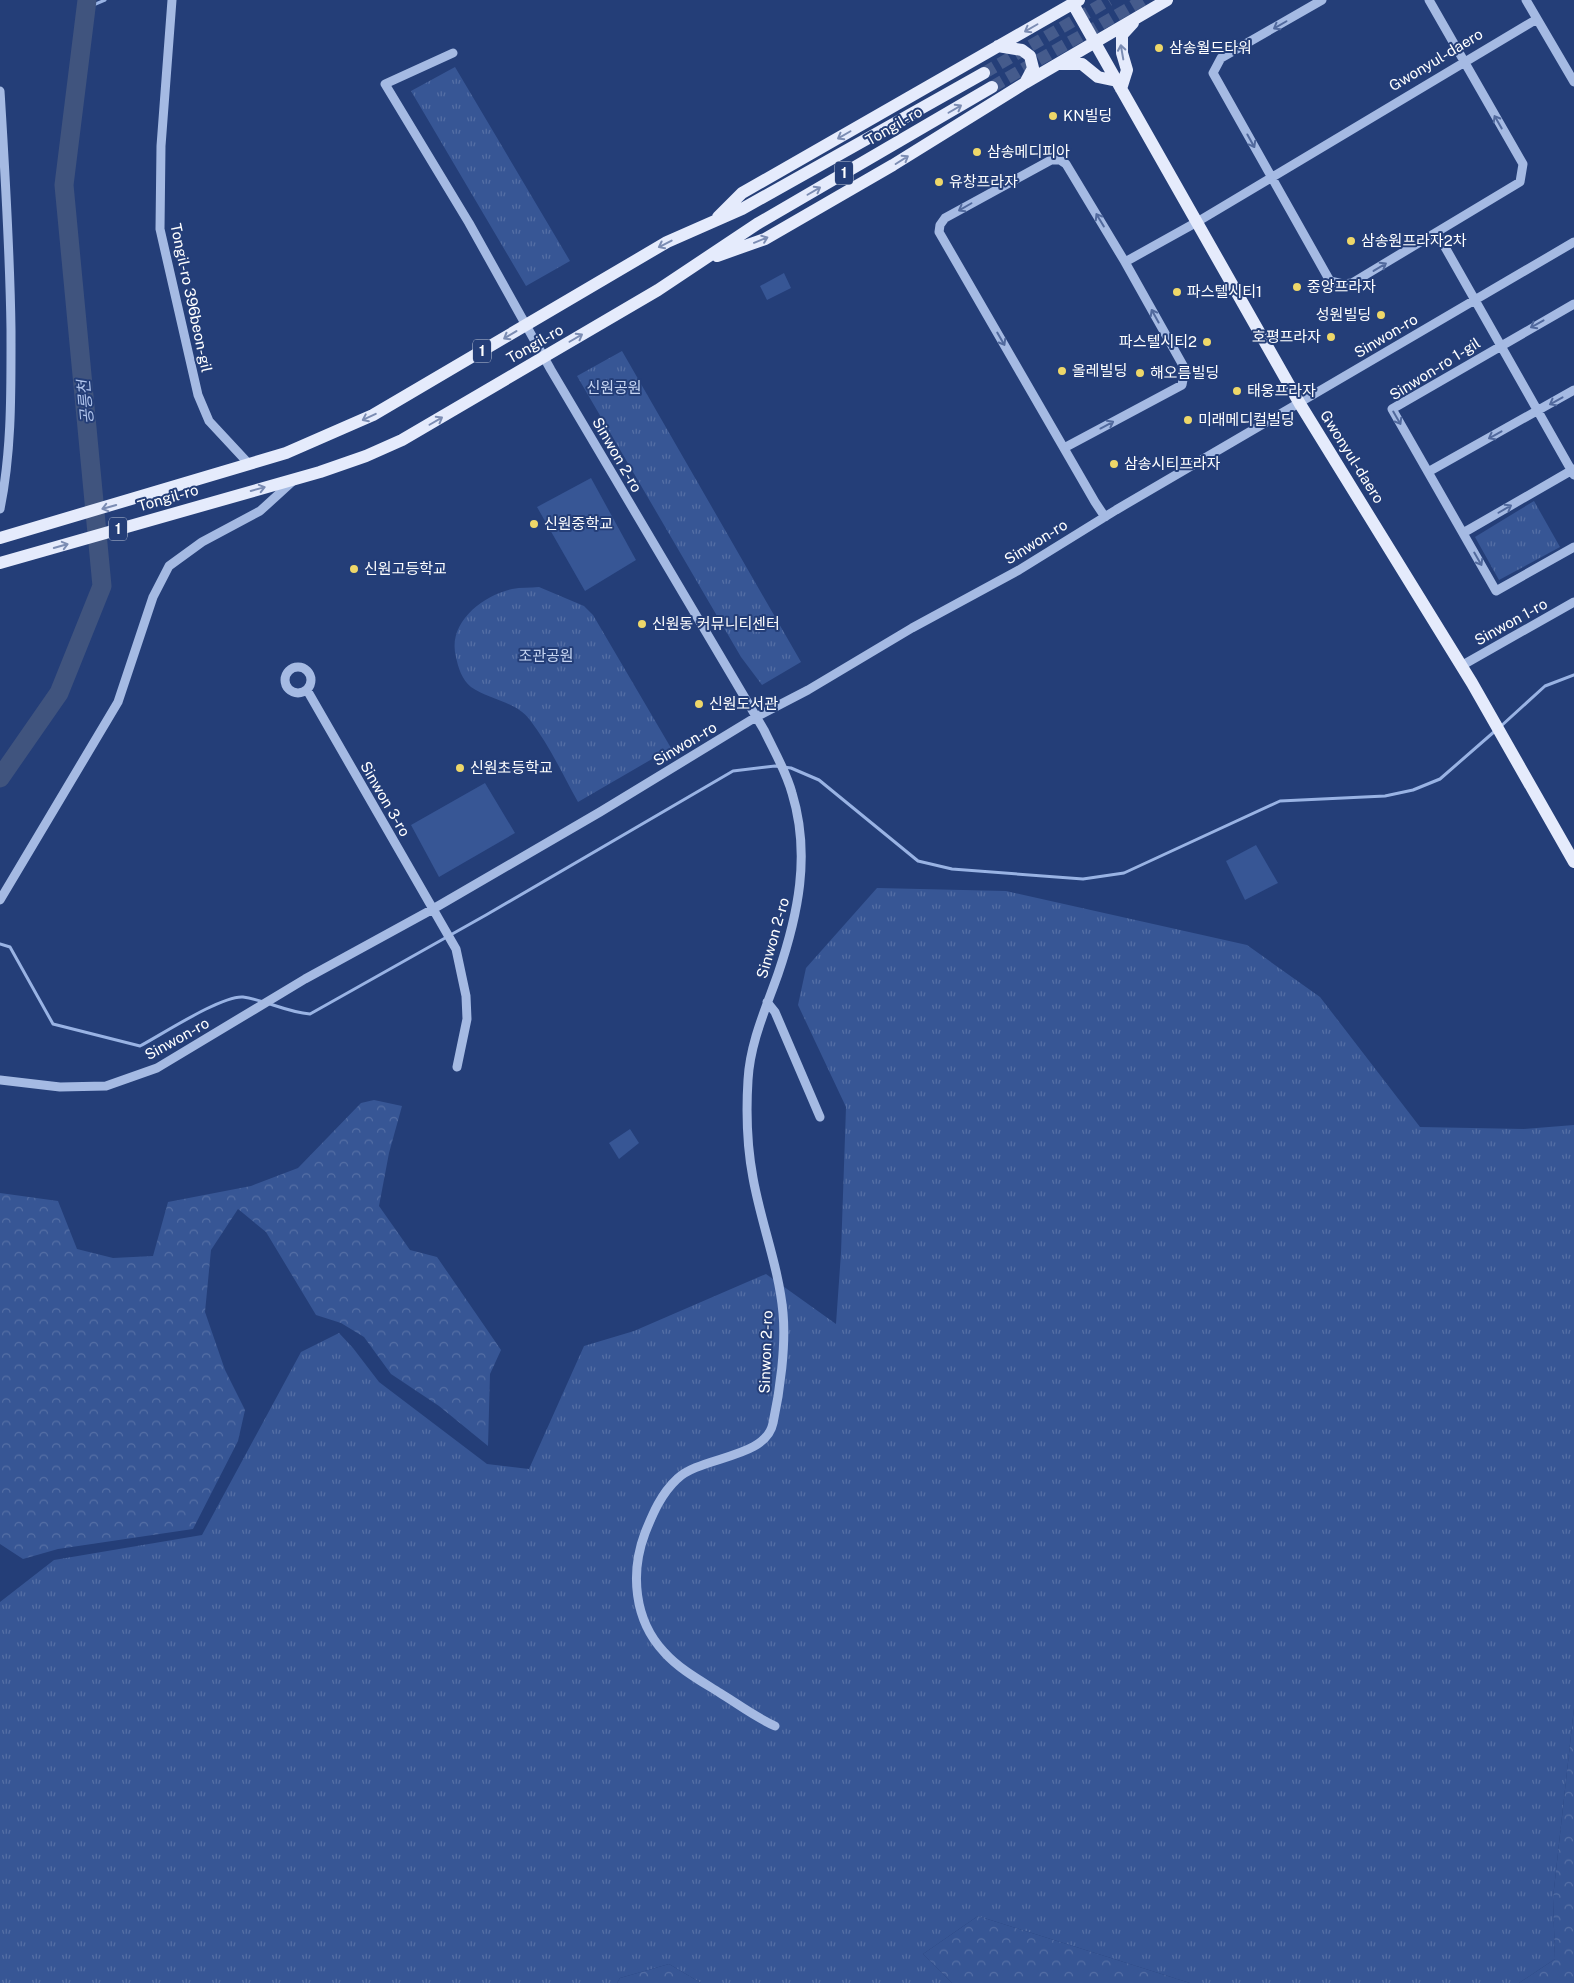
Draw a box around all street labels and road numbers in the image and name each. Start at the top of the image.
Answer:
street label: Gwonyul-daero [1386,25,1486,94]
street label: Tongil-ro [863,103,925,149]
road number: 1 [835,162,853,184]
street label: Tongil-ro 396beon-gil [167,222,216,374]
street label: Sinwon-ro [1351,310,1420,361]
street label: Tongil-ro [504,321,566,367]
street label: Sinwon-ro 1-gil [1386,334,1483,403]
road number: 1 [473,340,491,362]
street label: Gwonyul-daero [1317,407,1388,506]
street label: Sinwon 2-ro [589,414,646,495]
street label: Tongil-ro [136,481,200,514]
street label: Sinwon-ro [1001,516,1070,568]
road number: 1 [109,518,127,540]
street label: Sinwon 1-ro [1471,595,1550,649]
street label: Sinwon-ro [650,718,719,769]
street label: Sinwon 3-ro [357,758,414,839]
street label: Sinwon 2-ro [753,895,792,980]
street label: Sinwon-ro [142,1014,212,1063]
street label: Sinwon 2-ro [756,1310,775,1394]

